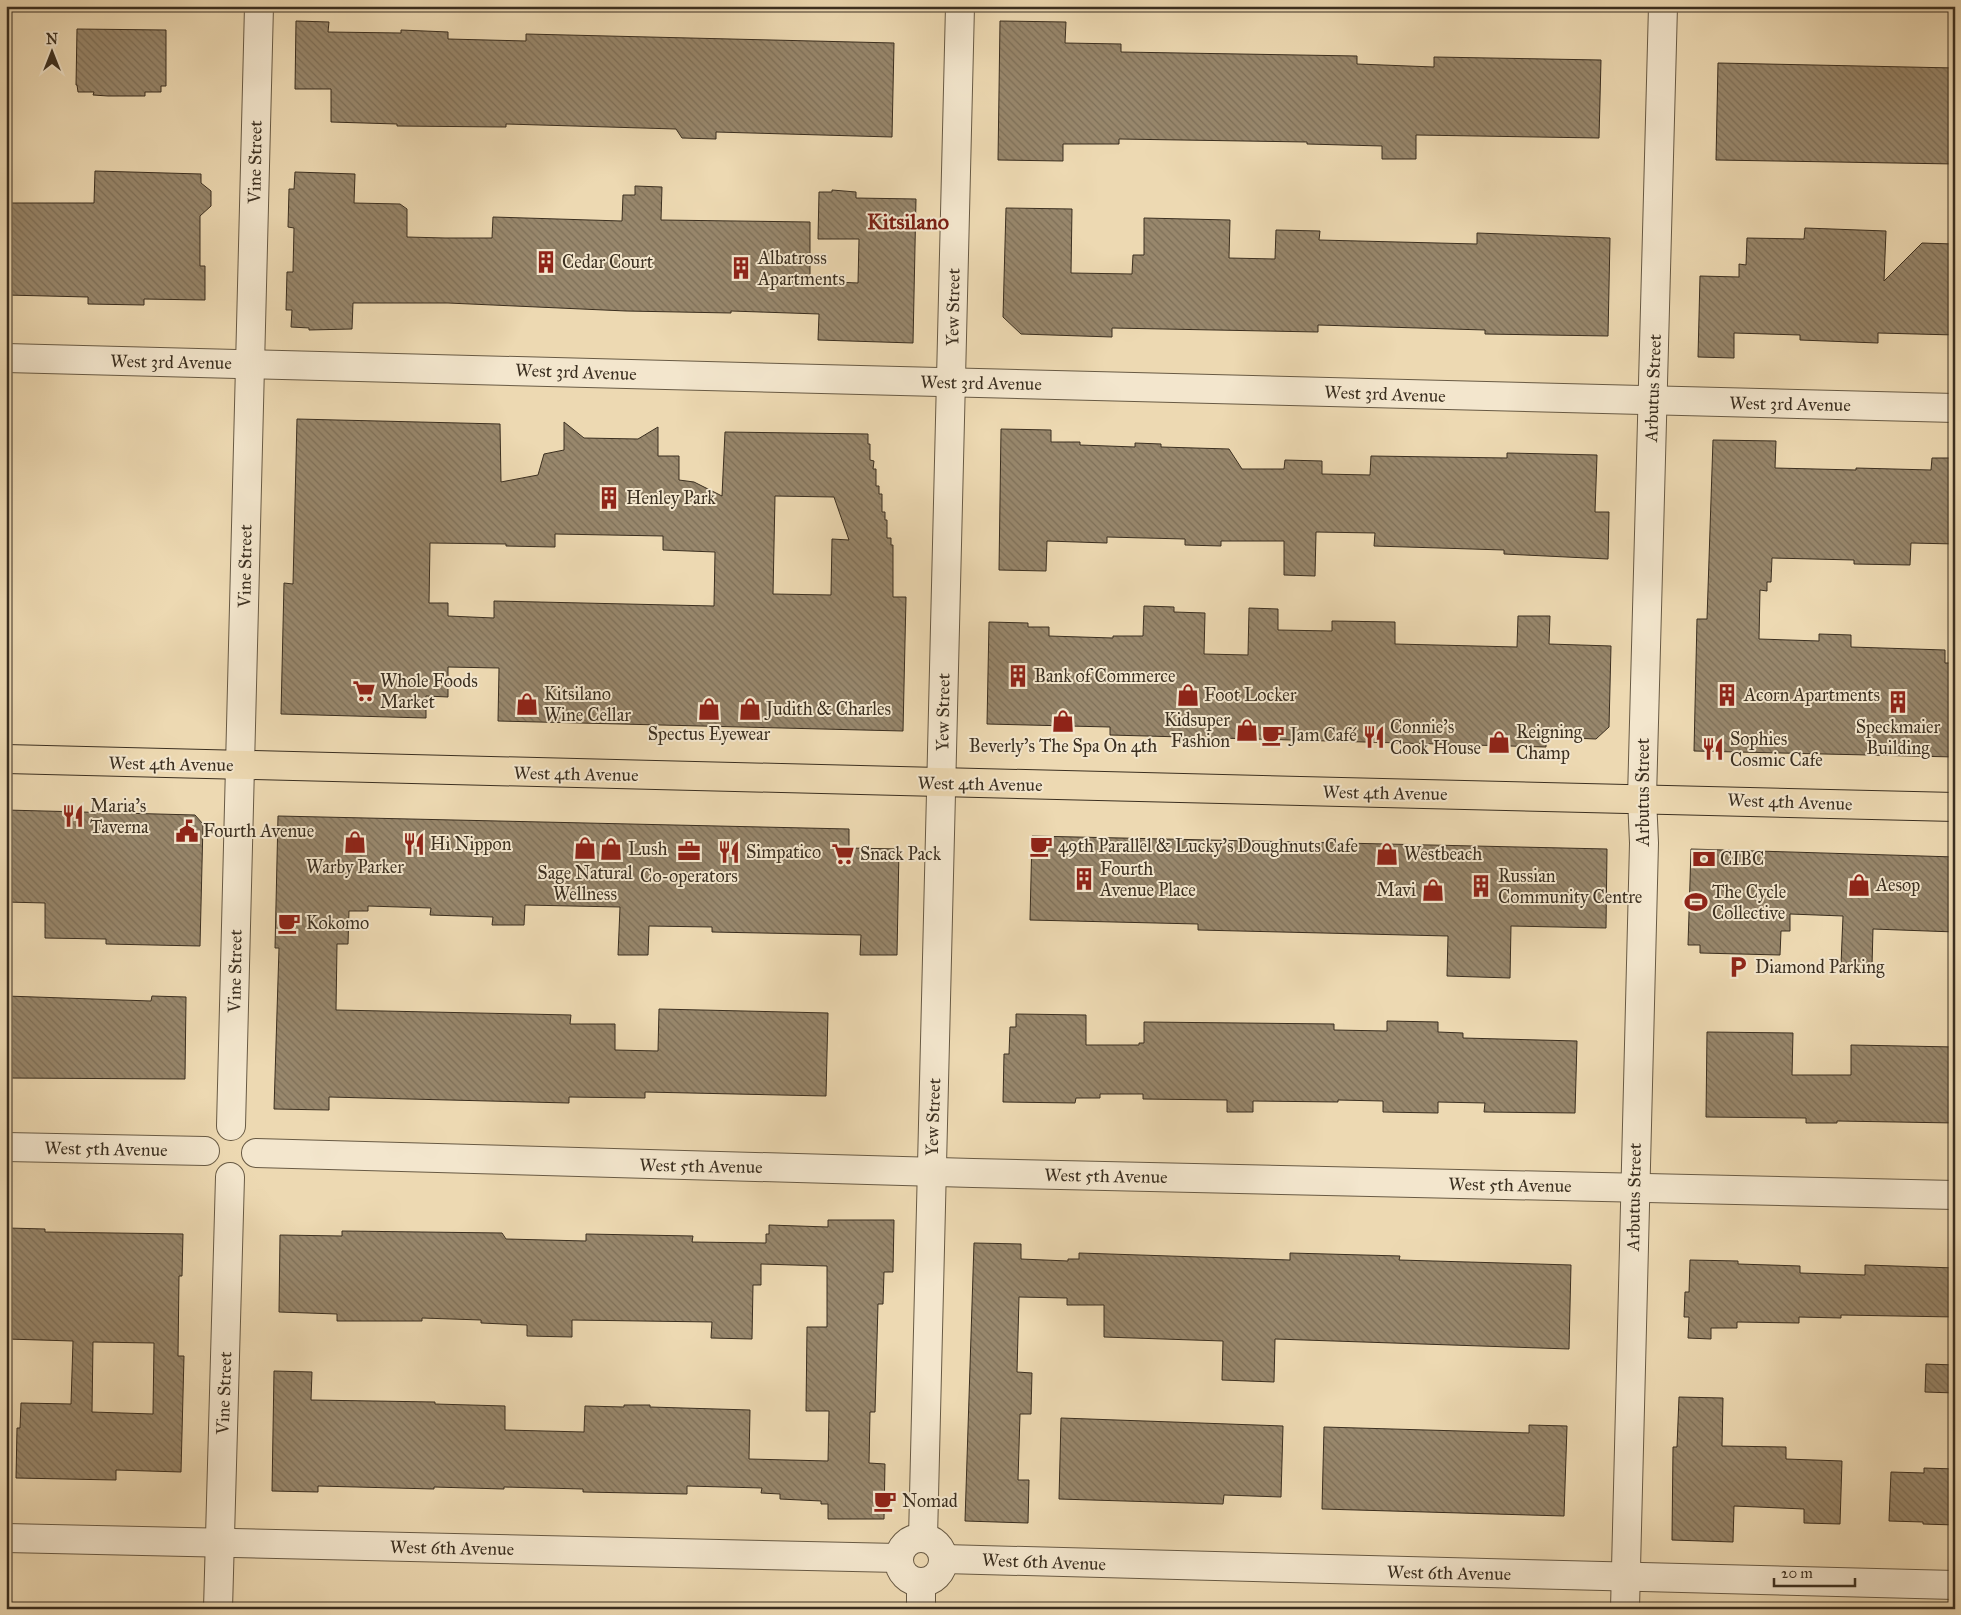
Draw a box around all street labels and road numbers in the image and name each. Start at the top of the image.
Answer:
street label: Vine Street [243,120,267,205]
street label: Yew Street [941,267,965,346]
street label: Arbutus Street [1640,333,1666,443]
street label: West 3rd Avenue [110,350,232,374]
street label: West 3rd Avenue [515,359,637,385]
street label: West 3rd Avenue [920,371,1042,395]
street label: West 3rd Avenue [1324,381,1446,407]
street label: West 3rd Avenue [1729,392,1851,416]
street label: Vine Street [233,524,257,609]
street label: Yew Street [931,672,955,751]
street label: Arbutus Street [1632,737,1654,847]
street label: West 4th Avenue [108,752,234,776]
street label: West 4th Avenue [513,762,639,786]
street label: West 4th Avenue [917,772,1043,796]
street label: West 4th Avenue [1322,781,1448,805]
street label: West 4th Avenue [1727,789,1853,815]
street label: Vine Street [223,929,247,1014]
street label: Yew Street [921,1077,945,1156]
street label: West 5th Avenue [44,1137,168,1161]
street label: Arbutus Street [1622,1142,1646,1252]
street label: West 5th Avenue [639,1154,763,1178]
street label: West 5th Avenue [1044,1164,1168,1188]
street label: West 5th Avenue [1448,1173,1572,1197]
street label: Vine Street [212,1350,236,1436]
street label: West 6th Avenue [390,1536,514,1560]
street label: West 6th Avenue [982,1549,1106,1575]
street label: West 6th Avenue [1387,1561,1511,1585]

